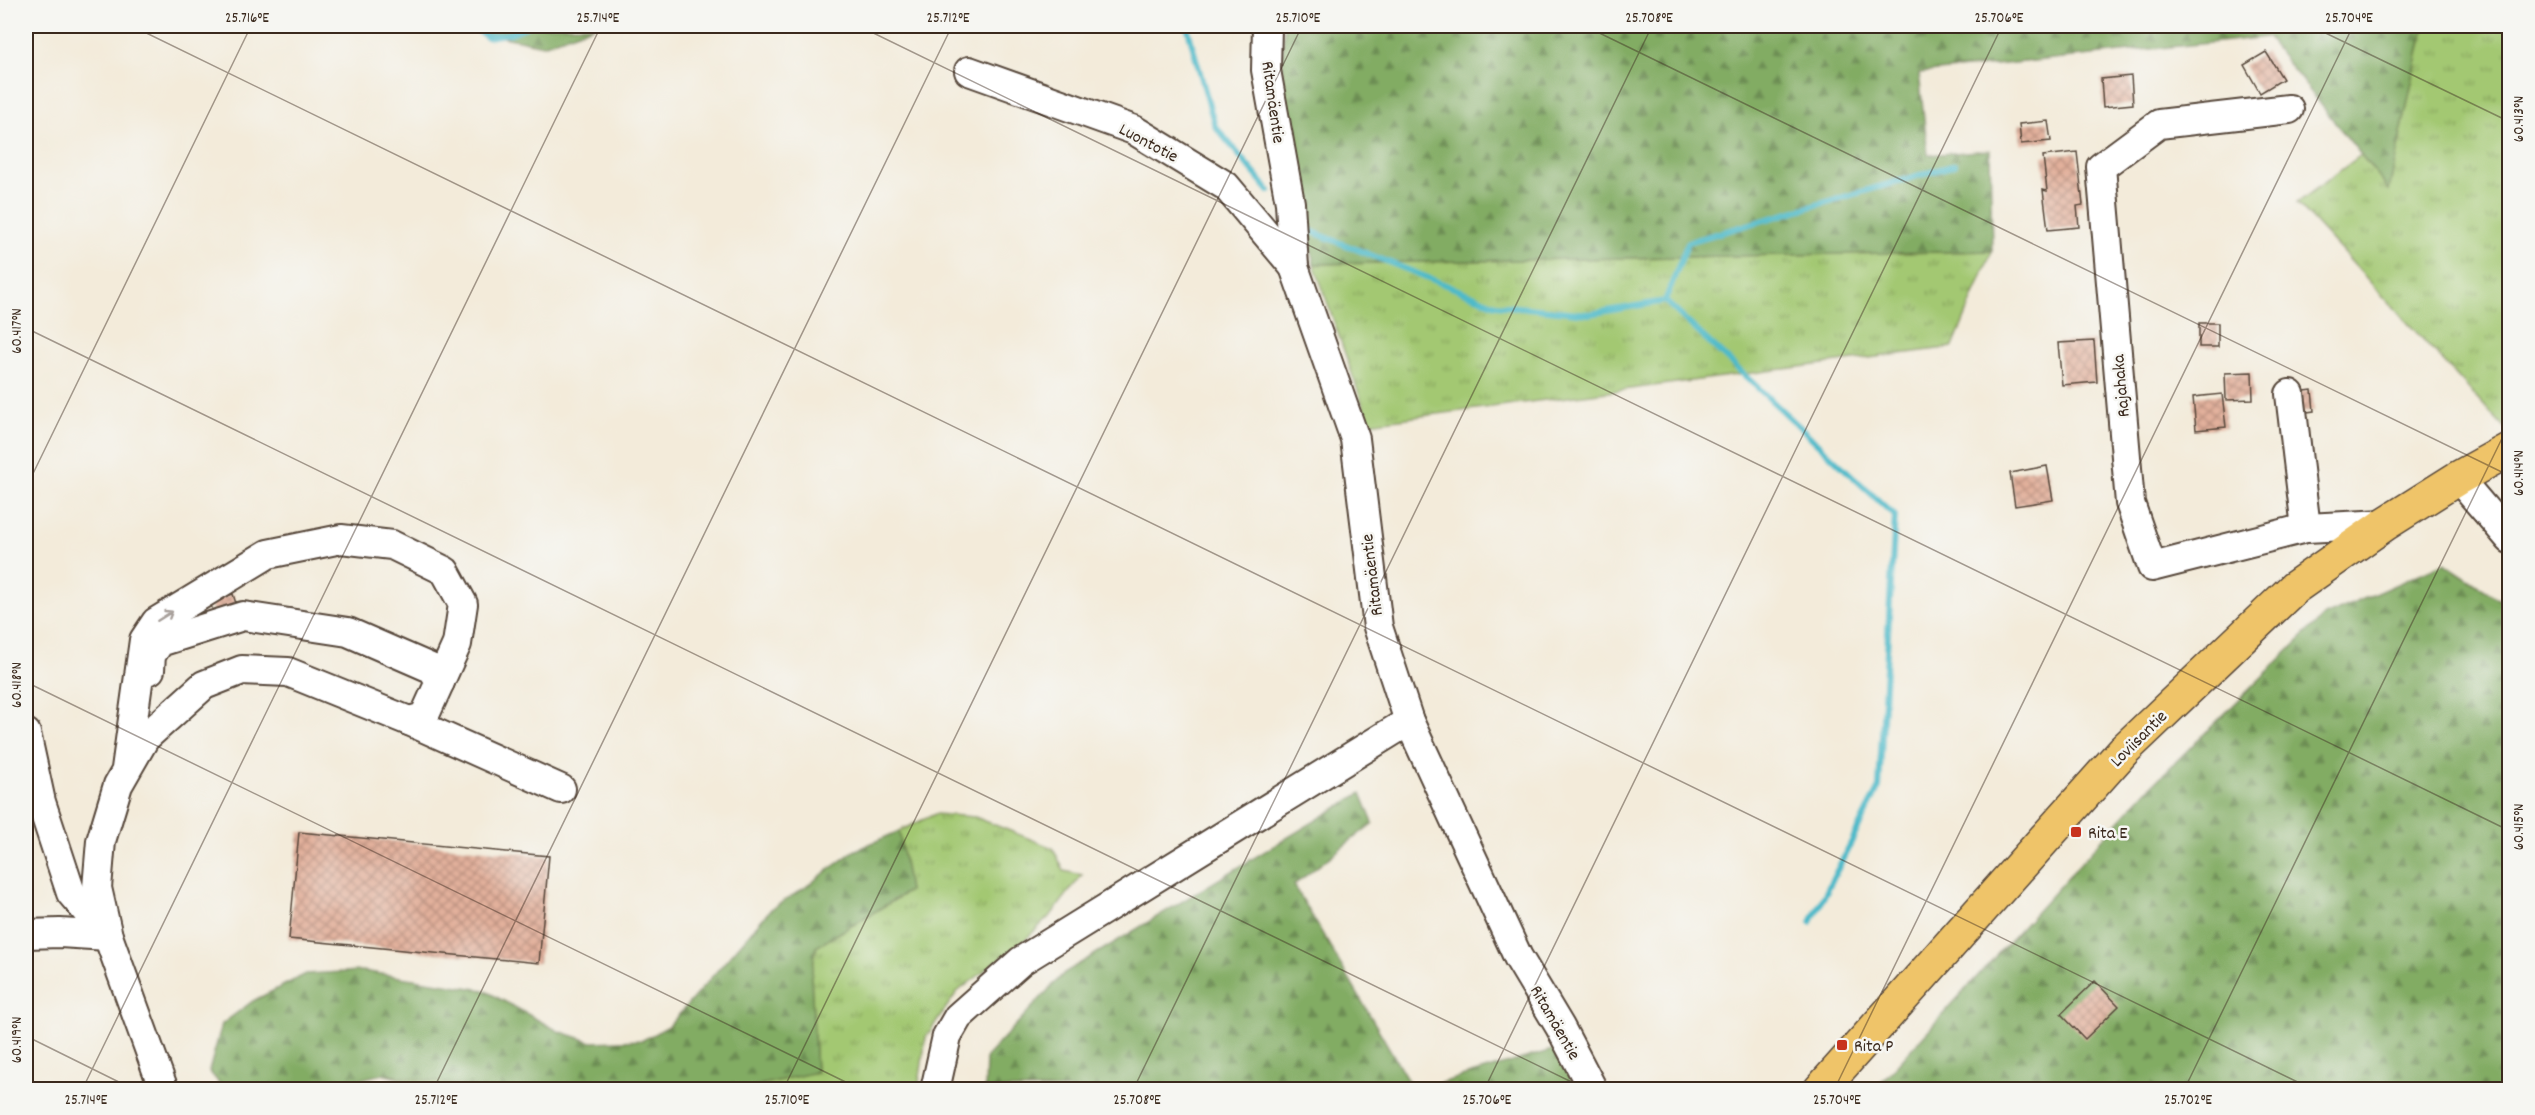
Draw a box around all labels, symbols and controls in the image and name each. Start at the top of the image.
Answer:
text: 25.716°E [225,8,269,30]
text: 25.714°E [577,8,620,30]
text: 25.712°E [926,8,970,30]
text: 25.710°E [1276,8,1321,30]
text: 25.708°E [1625,8,1673,30]
text: 25.706°E [1975,8,2024,30]
text: 25.704°E [2325,8,2373,30]
street label: Ritamäentie [1253,60,1290,145]
text: 60.413°N [2509,96,2531,142]
street label: Luontotie [1114,118,1182,170]
text: 60.417°N [7,308,29,354]
street label: Rajahaka [2107,353,2138,418]
text: 60.414°N [2509,450,2531,496]
street label: Ritamäentie [1356,532,1391,617]
one-way arrow [156,610,173,622]
text: 60.418°N [7,662,29,708]
street label: Loviisantie [2106,706,2174,774]
text: 60.415°N [2509,804,2531,850]
place label: Rita E [2088,822,2127,847]
marker: Rita E [2069,825,2083,839]
street label: Ritamäentie [1522,981,1585,1065]
text: 60.419°N [7,1017,29,1063]
place label: Rita P [1854,1035,1893,1060]
marker: Rita P [1835,1038,1849,1052]
text: 25.714°E [65,1090,108,1112]
text: 25.712°E [414,1090,458,1112]
text: 25.710°E [765,1090,810,1112]
text: 25.708°E [1113,1090,1161,1112]
text: 25.706°E [1463,1090,1512,1112]
text: 25.704°E [1813,1090,1861,1112]
text: 25.702°E [2164,1090,2212,1112]

